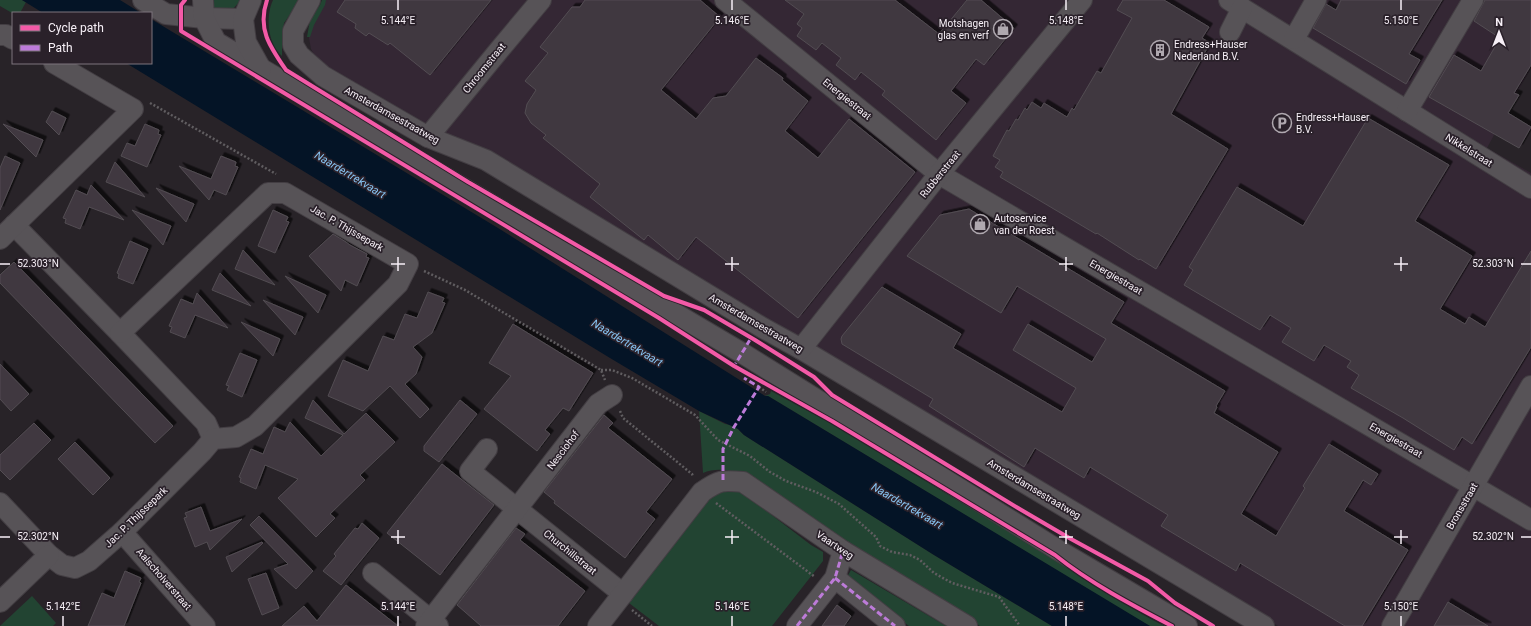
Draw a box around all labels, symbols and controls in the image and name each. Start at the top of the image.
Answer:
legend [12,12,152,64]
north arrow [1479,12,1519,52]
text: 5.144°E [381,15,416,26]
text: 5.146°E [715,15,750,26]
text: 5.148°E [1049,15,1084,26]
text: 5.150°E [1384,15,1419,26]
text: N [1495,16,1503,29]
place label: Motshagen glas en verf [938,18,990,41]
shop icon: Motshagen glas en verf [992,18,1014,40]
text: Cycle path [48,21,104,35]
building icon: Endress+Hauser Nederland B.V. [1149,39,1171,61]
place label: Endress+Hauser Nederland B.V. [1174,39,1248,62]
text: Path [48,41,73,55]
street label: Chroomstraat [460,41,508,95]
street label: Energiestraat [821,76,873,122]
street label: Amsterdamsestraatweg [343,84,441,146]
parking icon: Endress+Hauser B.V. [1271,112,1293,134]
place label: Endress+Hauser B.V. [1296,112,1370,135]
street label: Nikkelstraat [1444,131,1494,169]
street label: Rubberstraat [918,148,962,200]
water label: Naardertrekvaart [312,149,388,202]
street label: Jac. P. Thijssepark [309,203,386,254]
shop icon: Autoservice van der Roest [969,213,991,235]
place label: Autoservice van der Roest [994,213,1055,236]
text: 52.303°N [17,258,59,269]
street label: Energiestraat [1088,258,1144,296]
text: 52.303°N [1472,258,1514,269]
street label: Amsterdamsestraatweg [707,292,805,354]
water label: Naardertrekvaart [589,317,665,370]
street label: Energiestraat [1368,421,1424,459]
street label: Nesciohof [545,428,581,472]
street label: Amsterdamsestraatweg [985,457,1083,521]
water label: Naardertrekvaart [869,480,946,532]
street label: Bronsstraat [1444,481,1480,531]
street label: Jac. P. Thijssepark [103,484,170,550]
street label: Churchillstraat [541,527,599,577]
street label: Vaartweg [814,529,856,561]
text: 52.302°N [17,531,59,542]
text: 52.302°N [1472,531,1514,542]
street label: Aalscholverstraat [134,546,194,612]
text: 5.142°E [46,601,81,612]
text: 5.144°E [381,601,416,612]
text: 5.146°E [715,601,750,612]
text: 5.148°E [1049,601,1084,612]
text: 5.150°E [1384,601,1419,612]

